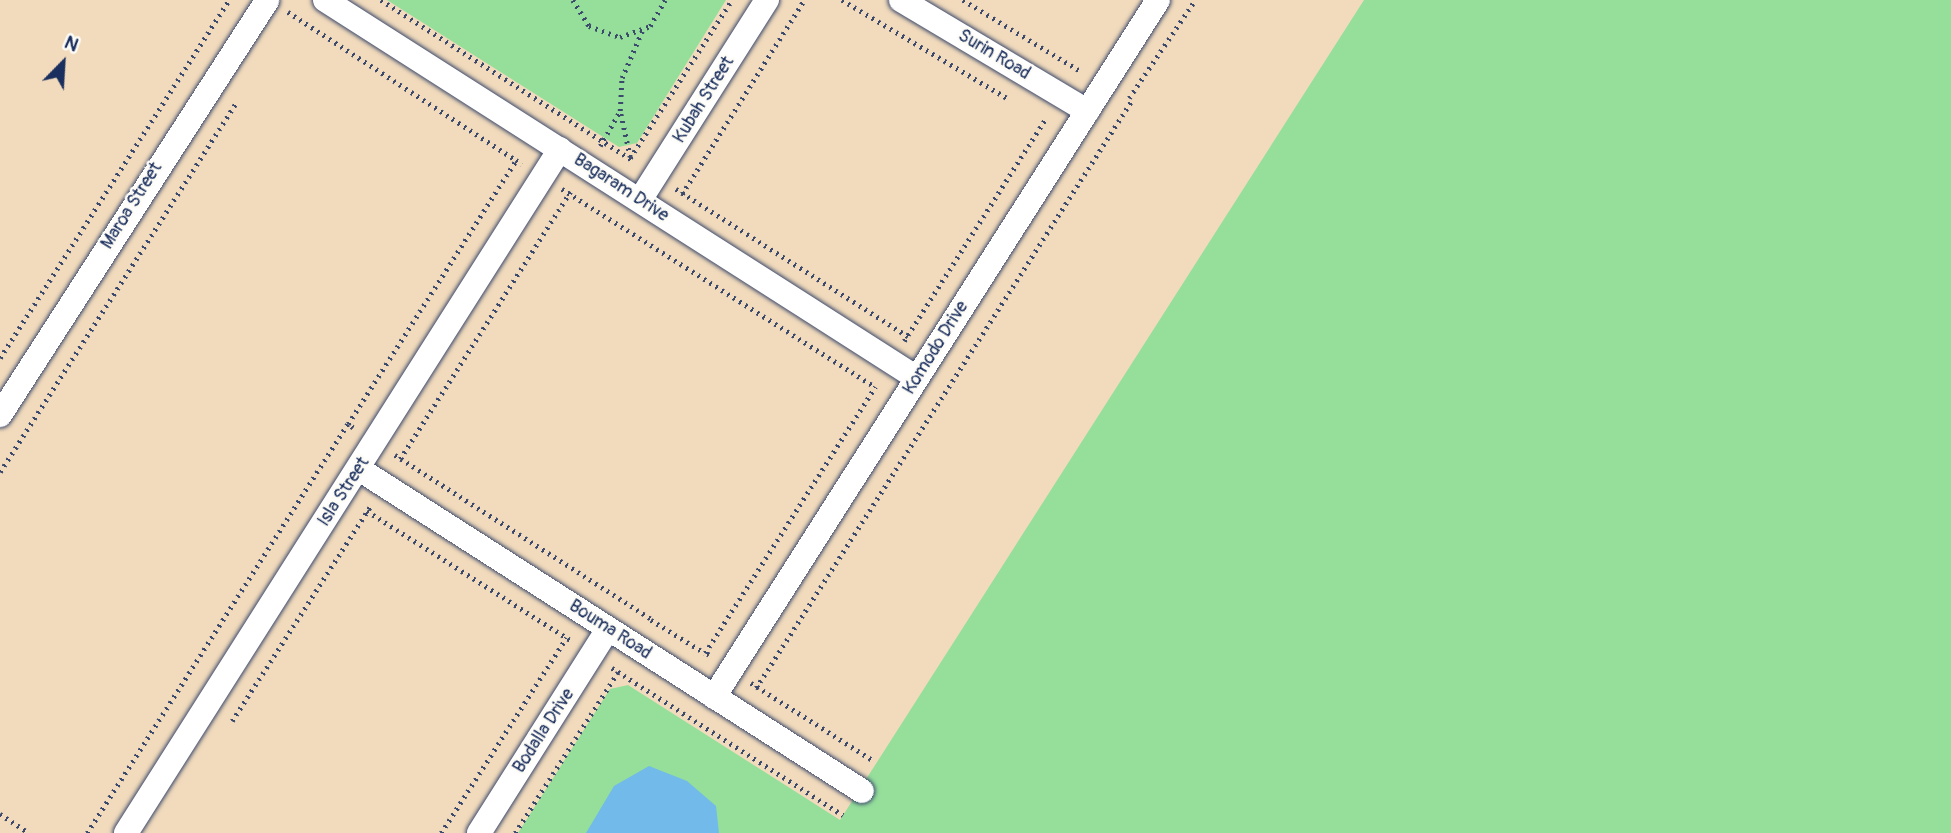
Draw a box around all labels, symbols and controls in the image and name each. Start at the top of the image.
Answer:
street label: Surin Road [954,25,1034,85]
north arrow [28,28,98,98]
text: N [61,30,82,57]
street label: Kubah Street [669,53,739,147]
street label: Bagaram Drive [569,149,673,227]
street label: Maroa Street [97,159,167,253]
street label: Komodo Drive [899,297,973,399]
street label: Isla Street [314,453,374,531]
street label: Bouma Road [565,595,655,665]
street label: Bodalla Drive [509,685,579,777]

